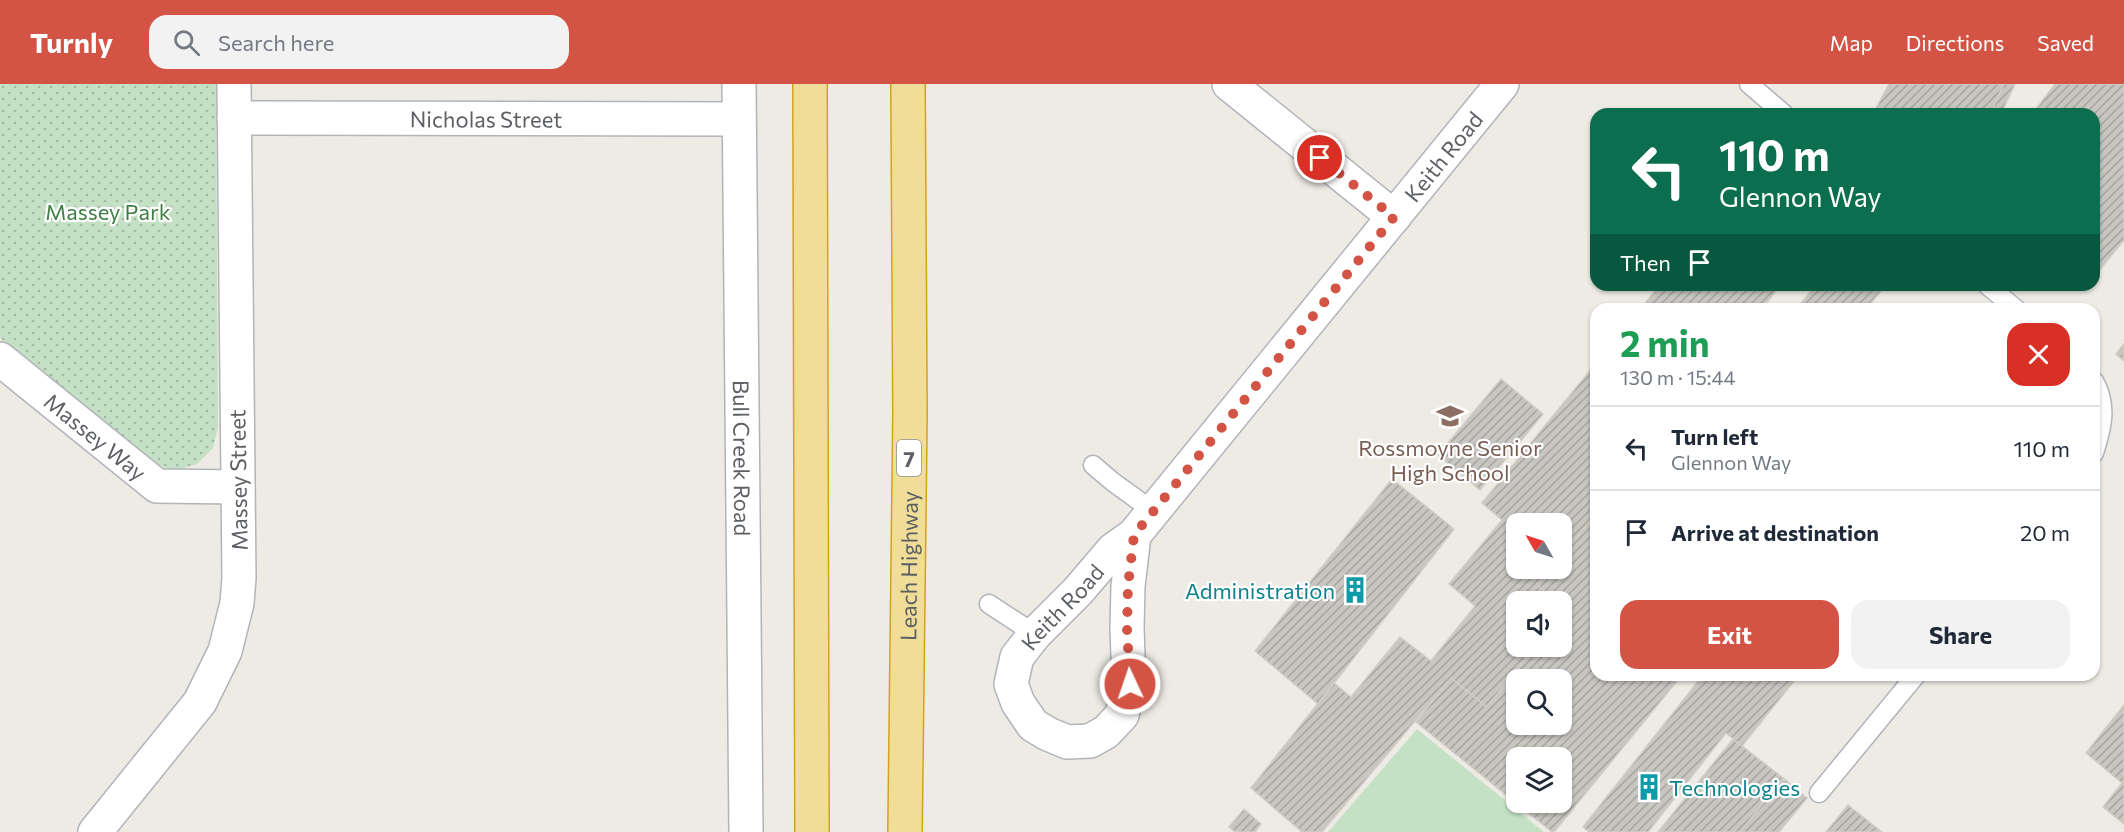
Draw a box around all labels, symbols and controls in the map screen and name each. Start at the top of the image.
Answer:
search box [149,15,569,69]
text: Turnly [30,25,113,59]
icon: search [170,26,203,59]
text: Search here [218,29,334,56]
text: Map [1830,30,1873,55]
text: Directions [1906,30,2004,55]
text: Saved [2037,30,2094,55]
street label: Nicholas Street [410,105,562,132]
street label: Keith Road [1398,106,1488,207]
text: 110 m [1719,128,1830,180]
pin [1294,132,1345,183]
icon: left [1620,132,1698,210]
icon: arrive [1303,141,1336,174]
text: Glennon Way [1719,180,1882,213]
park label: Massey Park [45,198,171,225]
icon: arrive [1683,246,1716,279]
text: Then [1620,249,1671,276]
text: 2 min [1620,320,1710,364]
button: close [2007,323,2070,386]
text: 130 m · 15:44 [1620,365,1735,389]
street label: Bull Creek Road [728,380,757,536]
street label: Massey Way [39,387,152,486]
school or university icon: Rossmoyne Senior High School [1435,401,1465,431]
street label: Massey Street [223,409,253,551]
text: Turn left [1671,423,1758,450]
icon: left [1620,432,1653,465]
place label: Rossmoyne Senior High School [1358,434,1542,486]
text: 110 m [2013,435,2070,462]
road number: 7 [897,440,921,476]
text: Glennon Way [1671,450,1791,474]
street label: Leach Highway [894,491,923,641]
north arrow [1506,513,1572,579]
map controls [1506,513,1572,813]
icon: arrive [1620,516,1653,549]
text: Arrive at destination [1671,519,1879,546]
text: 20 m [2020,519,2070,546]
street label: Keith Road [1014,558,1109,655]
building icon: Administration [1340,575,1370,605]
place label: Administration [1185,577,1335,604]
button: sound [1506,591,1572,657]
button: Exit [1620,600,1839,669]
button: Share [1851,600,2070,669]
position arrow [1098,652,1162,716]
button: search [1506,669,1572,735]
button: layers [1506,747,1572,813]
building icon: Technologies [1634,772,1664,802]
place label: Technologies [1669,774,1800,801]

